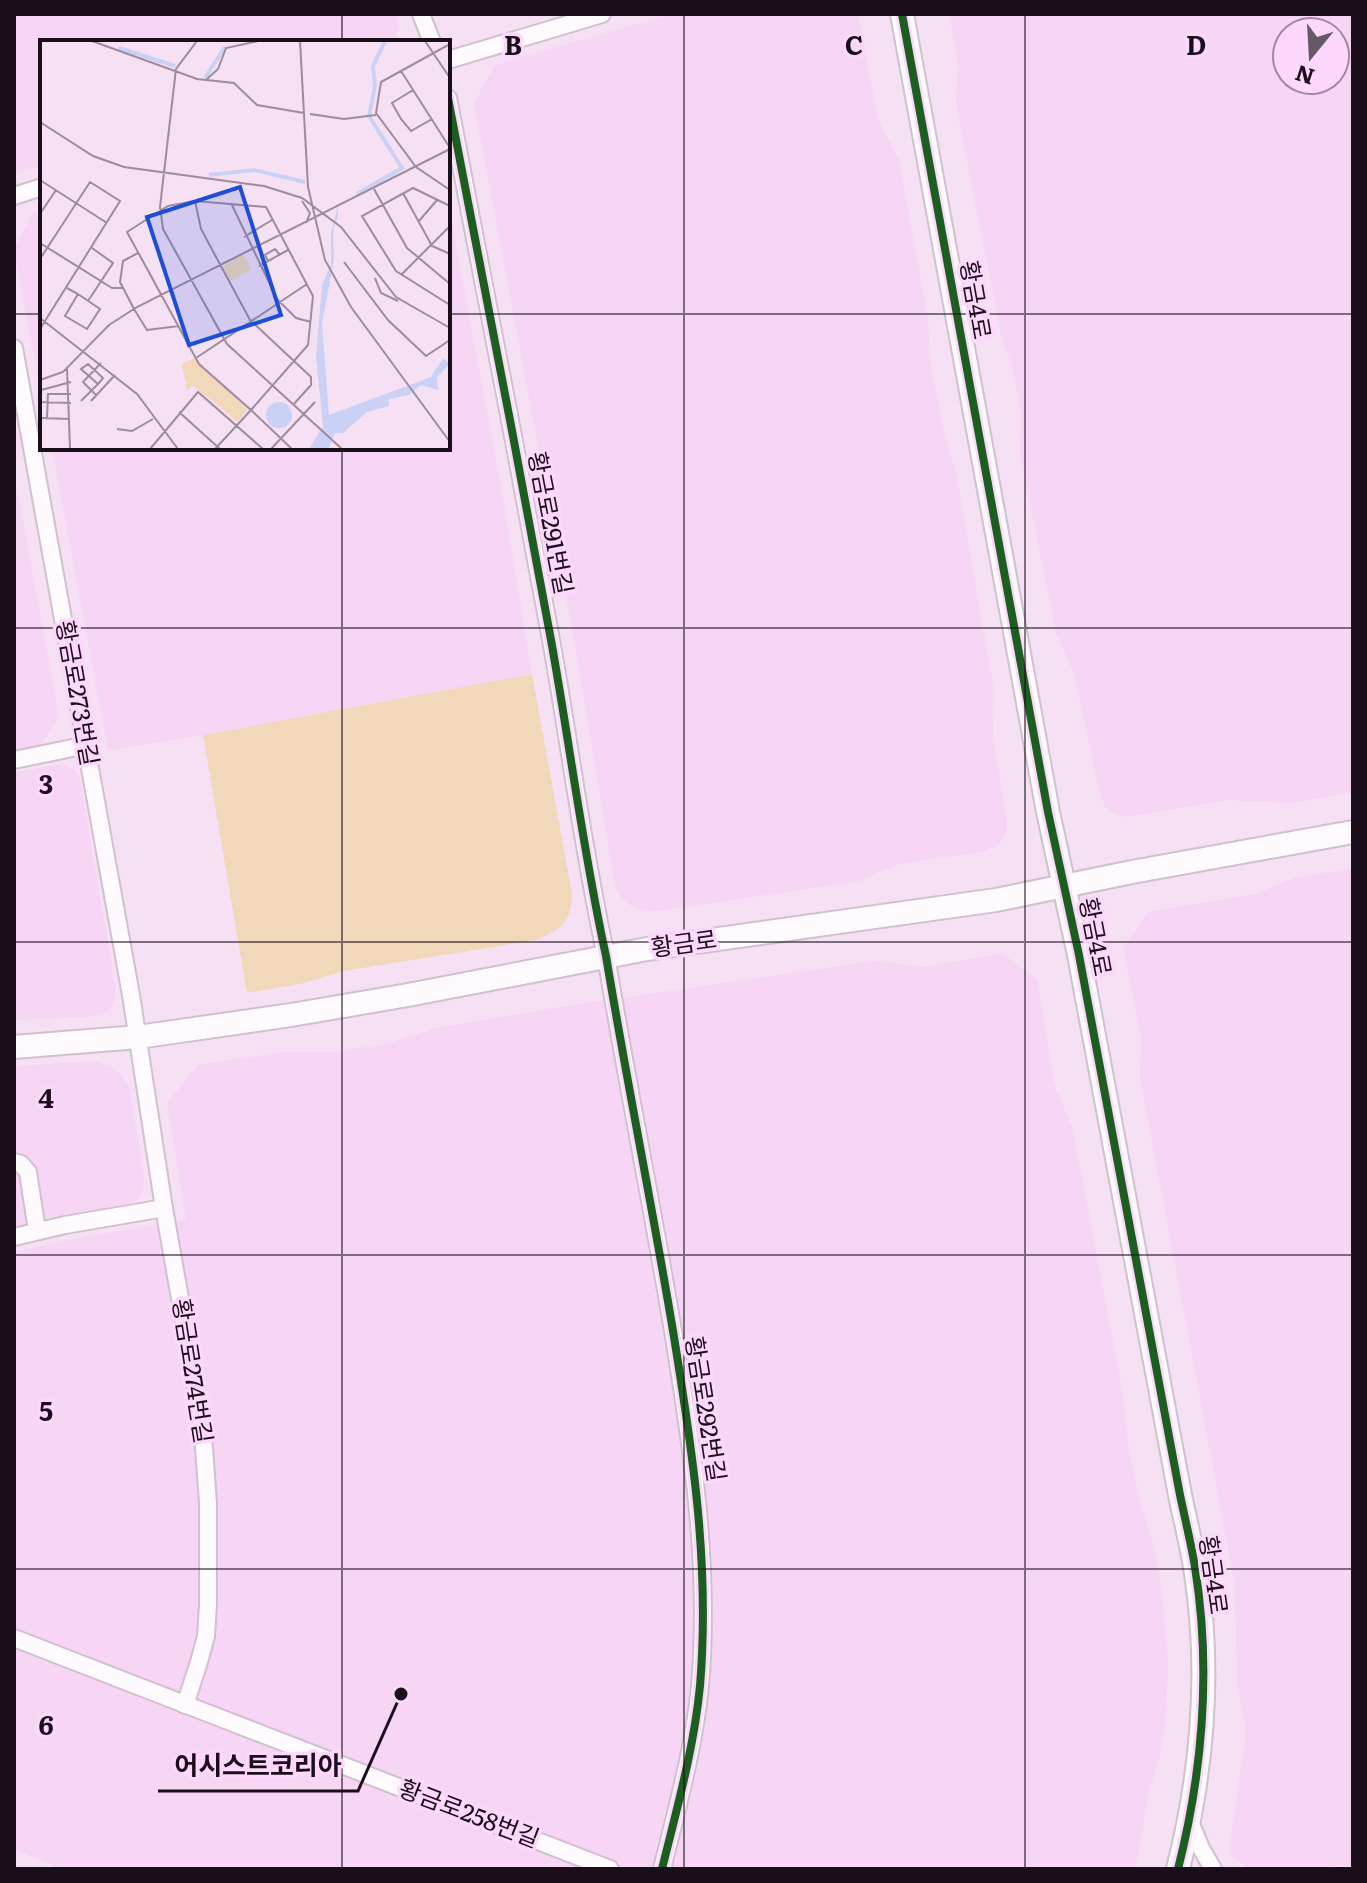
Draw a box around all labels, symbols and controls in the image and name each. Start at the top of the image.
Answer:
north arrow [1271,16,1351,96]
text: B [504,24,522,63]
text: C [845,24,863,63]
text: D [1186,24,1206,63]
inset map [40,40,450,450]
text: N [1290,58,1318,95]
street label: 황금4로 [953,257,1002,342]
street label: 황금로291번길 [521,448,583,597]
street label: 황금로273번길 [49,617,109,768]
text: 3 [39,763,53,802]
street label: 황금4로 [1073,894,1122,979]
street label: 황금로 [648,920,719,963]
text: 4 [38,1077,54,1116]
street label: 황금로274번길 [166,1296,223,1445]
street label: 황금로292번길 [679,1333,736,1484]
text: 5 [39,1390,53,1429]
street label: 황금4로 [1193,1533,1238,1616]
text: 6 [38,1704,54,1743]
callout: 어시스트코리아 [158,1741,358,1791]
text: 어시스트코리아 [174,1744,342,1783]
street label: 황금로258번길 [395,1769,545,1855]

